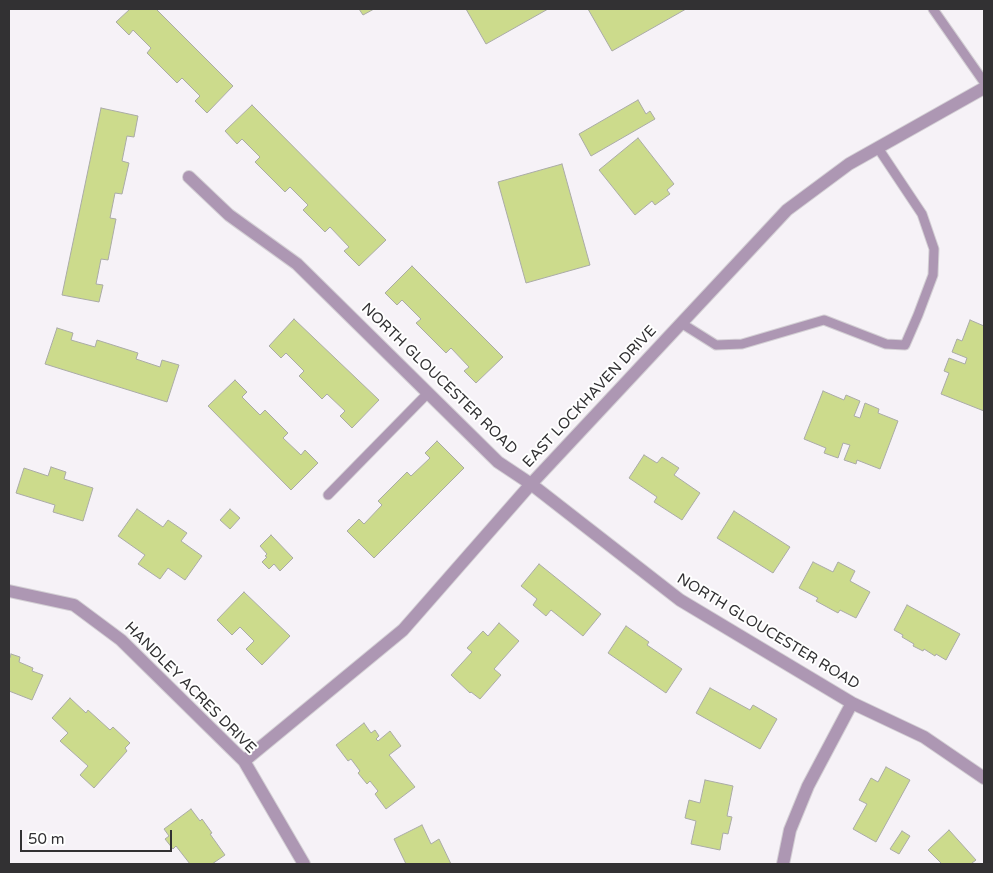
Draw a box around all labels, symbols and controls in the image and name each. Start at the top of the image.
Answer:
street label: NORTH GLOUCESTER ROAD [357,300,521,458]
street label: EAST LOCKHAVEN DRIVE [519,322,661,472]
street label: NORTH GLOUCESTER ROAD [673,570,863,694]
street label: HANDLEY ACRES DRIVE [121,619,259,757]
scale bar [22,820,175,852]
text: 50 m [28,830,65,848]

